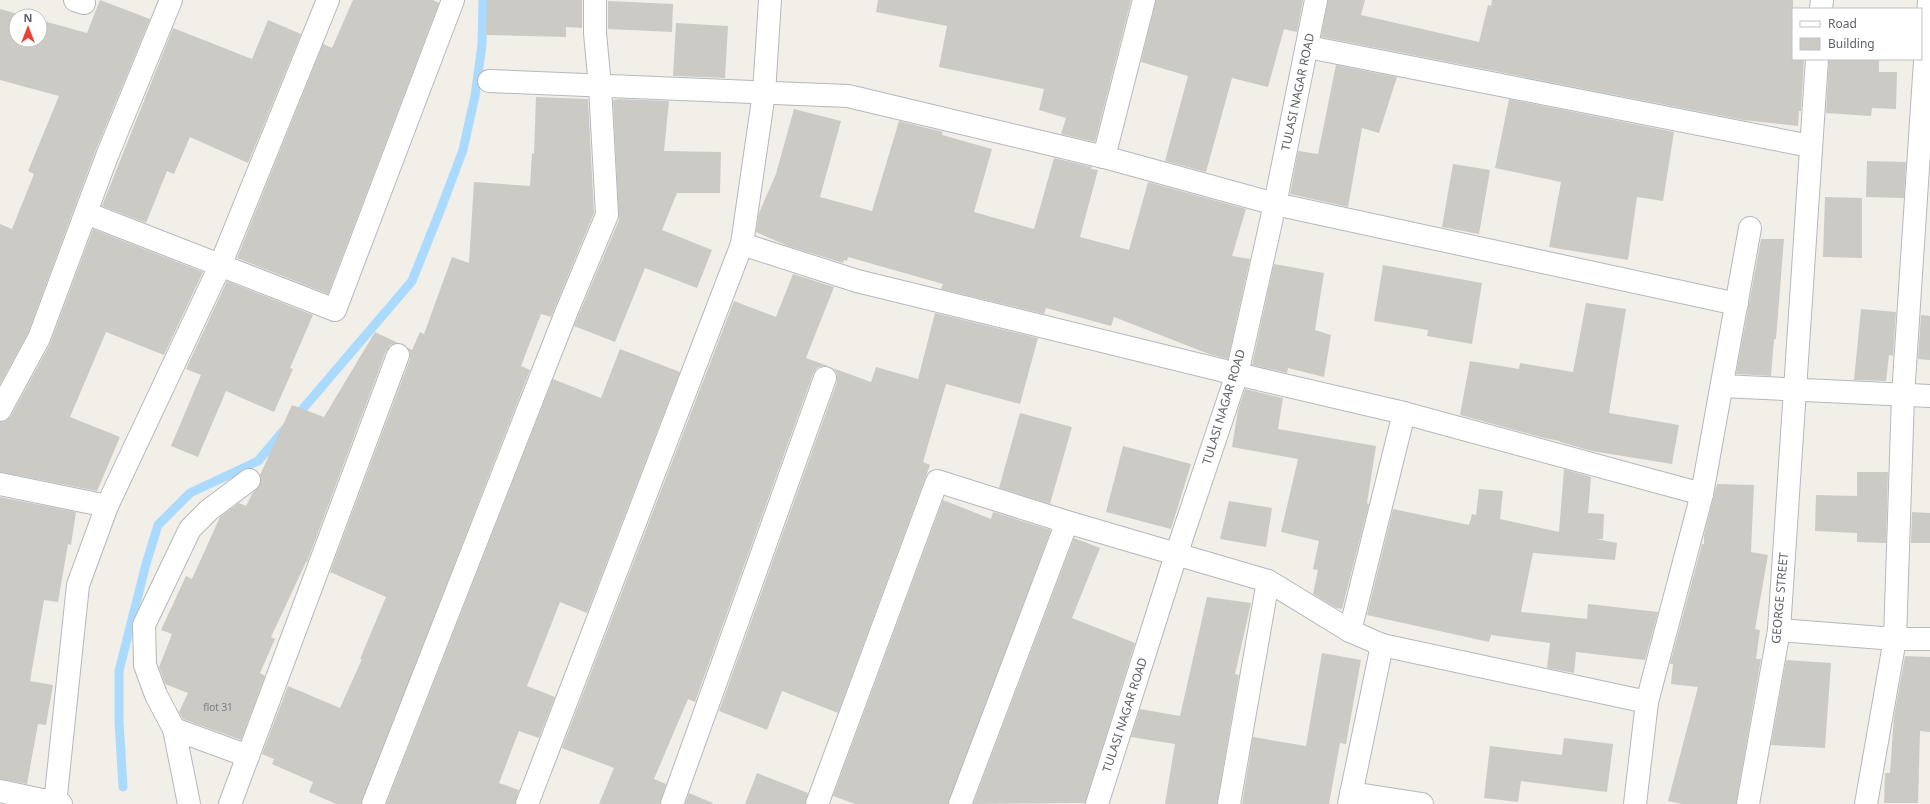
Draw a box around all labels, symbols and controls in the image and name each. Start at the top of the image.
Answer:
north arrow [8,8,48,48]
legend [1792,8,1922,60]
text: N [24,10,32,25]
text: Road [1828,15,1857,32]
street label: TULASI NAGAR ROAD [1277,31,1318,152]
text: Building [1828,35,1875,52]
street label: TULASI NAGAR ROAD [1198,347,1249,467]
street label: GEORGE STREET [1767,551,1792,644]
street label: TULASI NAGAR ROAD [1098,655,1151,774]
house number: flot 31 [203,700,233,714]

